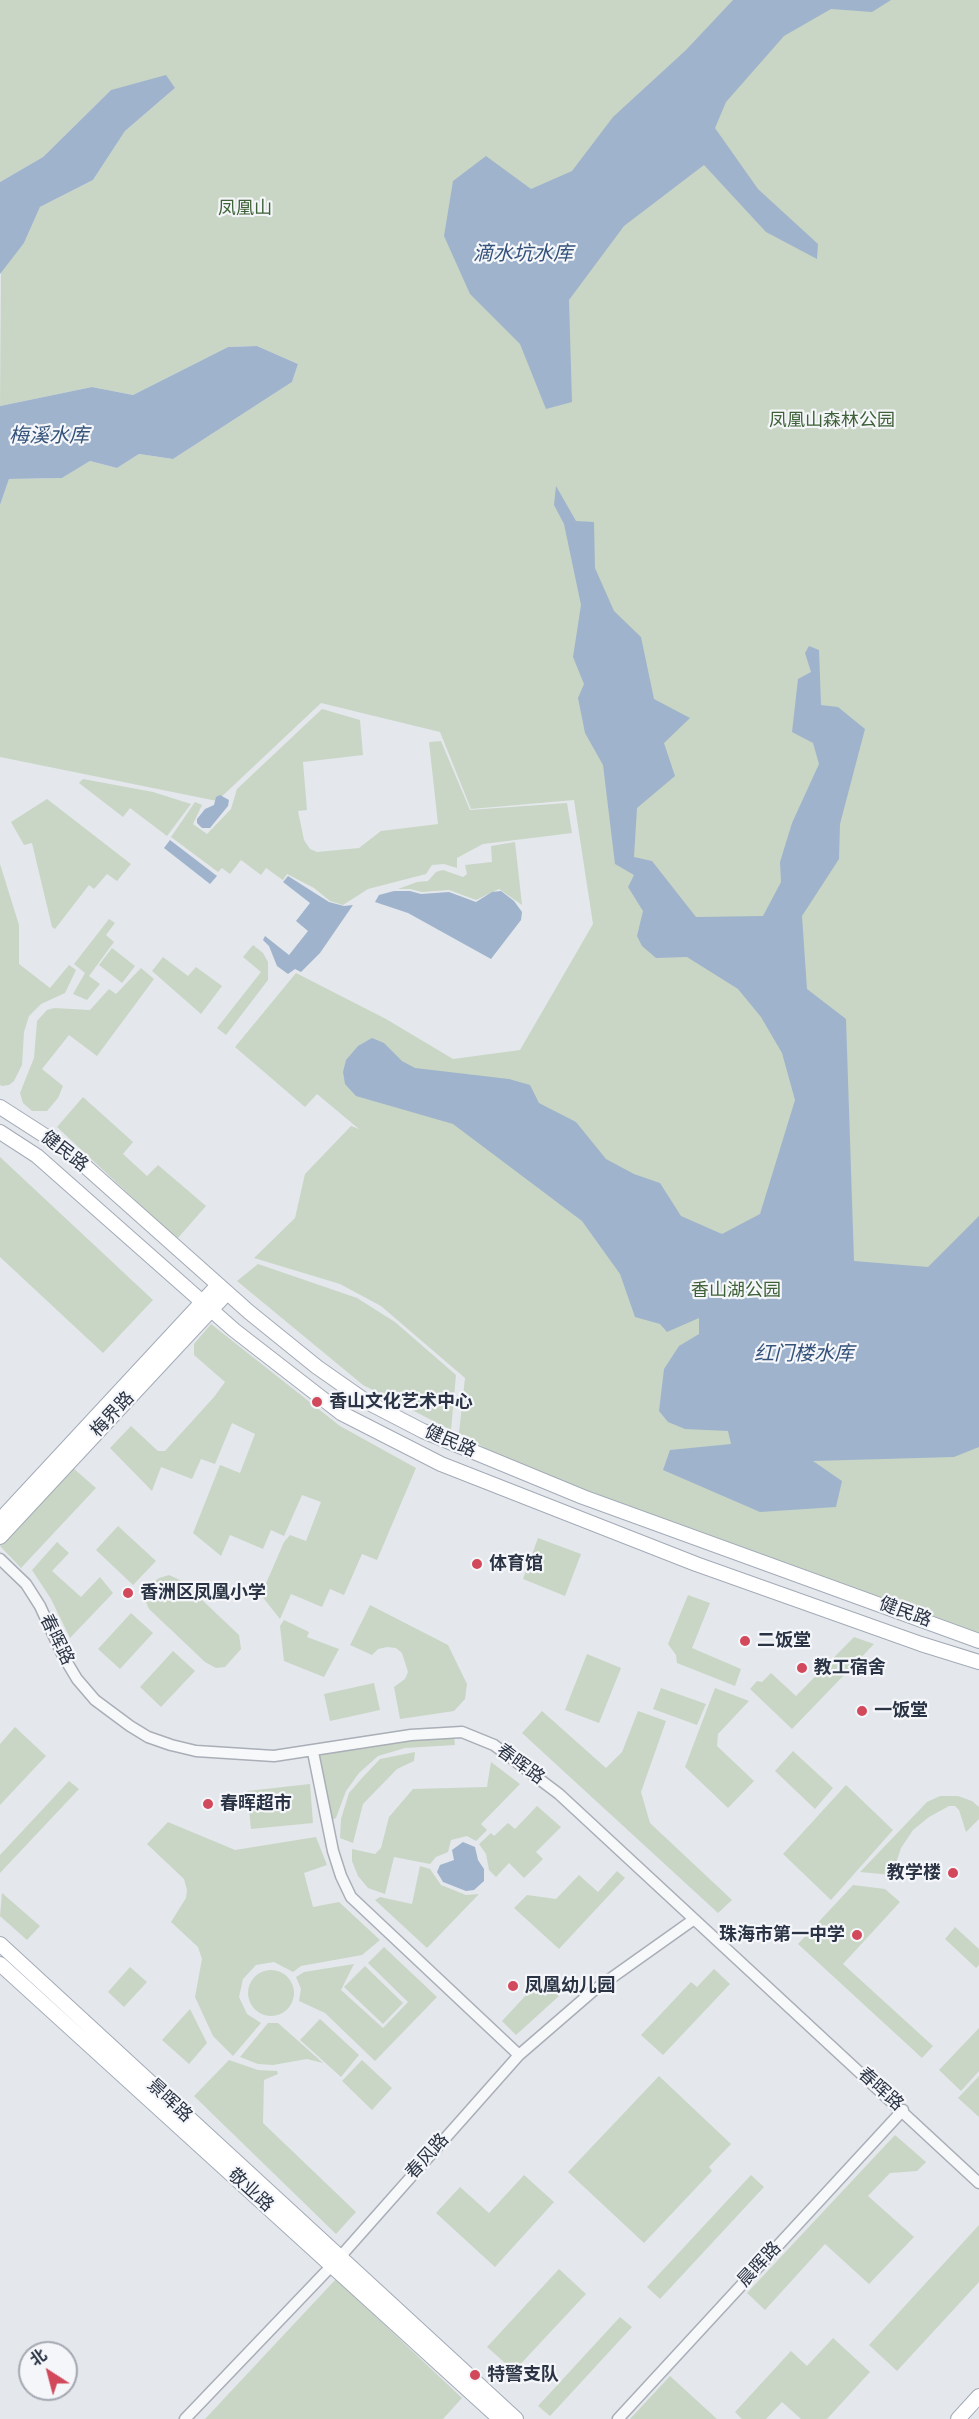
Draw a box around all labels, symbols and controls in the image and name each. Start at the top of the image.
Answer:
park label: 凤凰山 [218,198,272,220]
water label: 滴水坑水库 [473,243,573,267]
park label: 凤凰山森林公园 [769,410,895,432]
water label: 梅溪水库 [9,425,89,449]
street label: 健民路 [36,1127,92,1177]
park label: 香山湖公园 [691,1280,781,1302]
water label: 红门楼水库 [754,1343,854,1367]
street label: 梅界路 [87,1388,139,1442]
place label: 香山文化艺术中心 [329,1391,473,1413]
marker: 香山文化艺术中心 [310,1395,324,1409]
street label: 健民路 [421,1422,479,1462]
place label: 体育馆 [489,1553,543,1575]
marker: 体育馆 [470,1557,484,1571]
place label: 香洲区凤凰小学 [140,1582,266,1604]
marker: 香洲区凤凰小学 [121,1586,135,1600]
street label: 健民路 [876,1594,934,1632]
street label: 春晖路 [34,1611,78,1669]
place label: 二饭堂 [757,1630,811,1652]
marker: 二饭堂 [738,1634,752,1648]
place label: 教工宿舍 [814,1657,886,1679]
marker: 教工宿舍 [795,1661,809,1675]
place label: 一饭堂 [874,1700,928,1722]
marker: 一饭堂 [855,1704,869,1718]
street label: 春晖路 [492,1740,548,1790]
place label: 春晖超市 [220,1793,292,1815]
marker: 春晖超市 [201,1797,215,1811]
place label: 教学楼 [887,1862,941,1884]
marker: 教学楼 [946,1866,960,1880]
place label: 珠海市第一中学 [719,1924,845,1946]
marker: 珠海市第一中学 [850,1928,864,1942]
place label: 凤凰幼儿园 [525,1975,615,1997]
marker: 凤凰幼儿园 [506,1979,520,1993]
street label: 春晖路 [853,2064,907,2116]
street label: 景晖路 [142,2075,196,2127]
street label: 春风路 [402,2130,454,2184]
street label: 敬业路 [223,2165,277,2217]
street label: 晨晖路 [734,2238,786,2292]
north arrow [18,2341,78,2401]
text: 北 [26,2345,50,2370]
place label: 特警支队 [487,2364,559,2386]
marker: 特警支队 [468,2368,482,2382]

